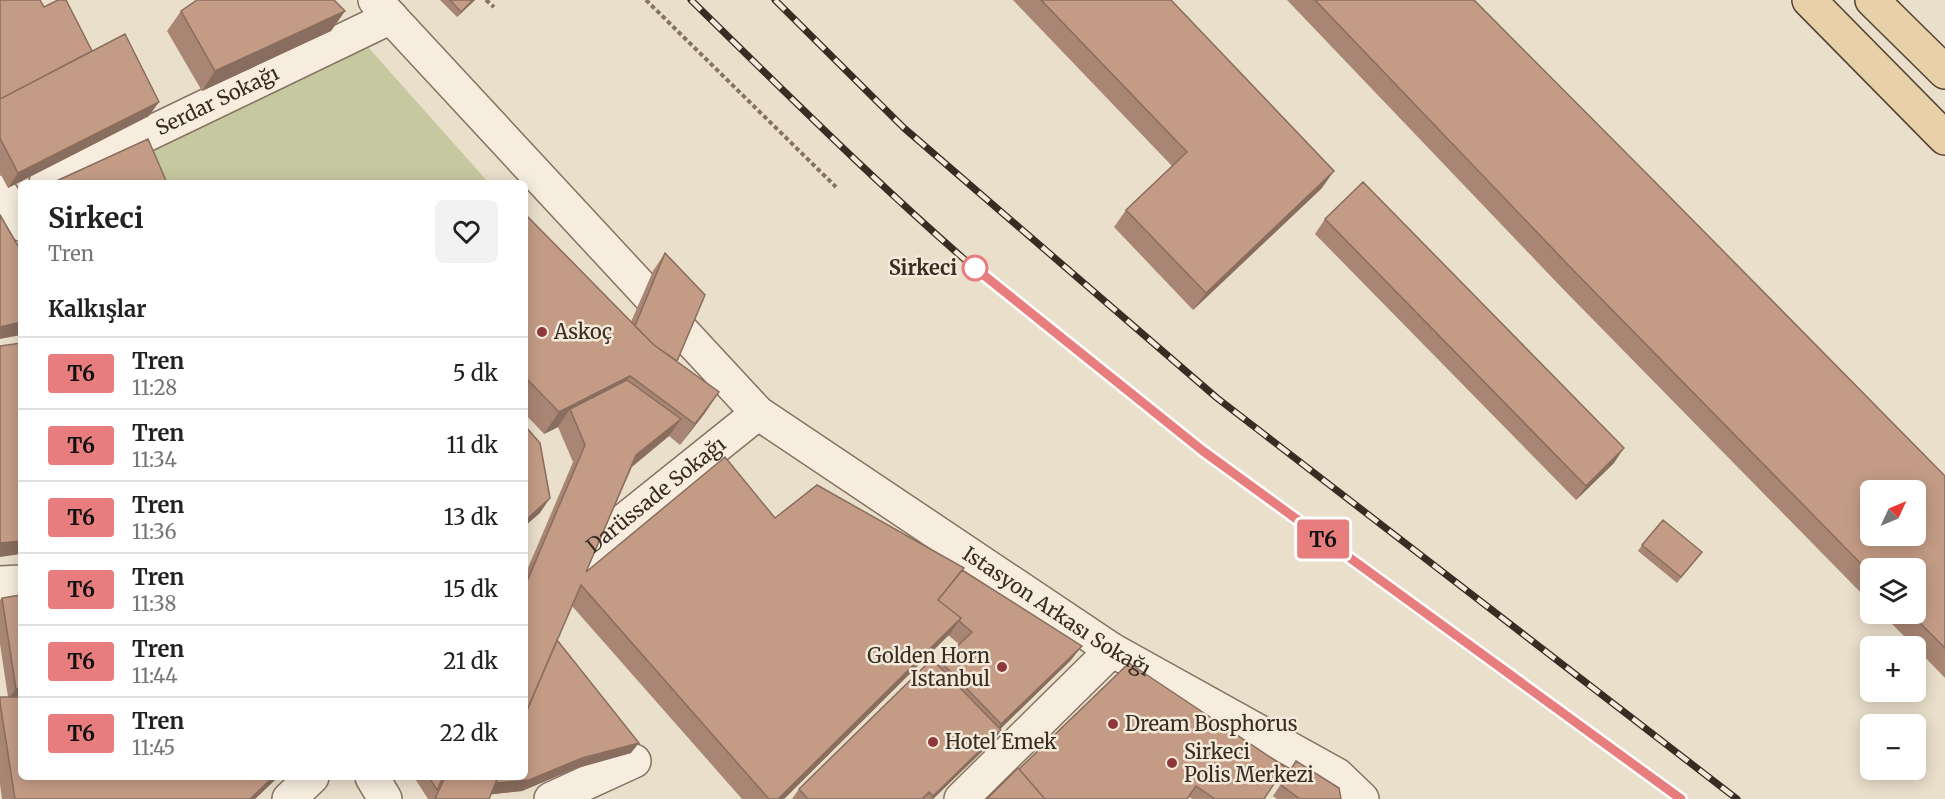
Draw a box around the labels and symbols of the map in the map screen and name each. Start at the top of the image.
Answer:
street label: Serdar Sokağı [151,60,283,140]
place label: Sirkeci [889,255,957,280]
marker: Sirkeci [962,255,988,281]
place label: Askoç [553,319,612,344]
marker: Askoç [535,325,549,339]
street label: Darüssade Sokağı [581,431,730,558]
north arrow [1860,480,1926,546]
line badge: T6 [1296,520,1350,558]
street label: Istasyon Arkası Sokağı [958,541,1155,681]
place label: Golden Horn Istanbul [867,643,990,691]
marker: Golden Horn Istanbul [995,660,1009,674]
place label: Dream Bosphorus [1125,711,1298,736]
marker: Dream Bosphorus [1106,717,1120,731]
place label: Hotel Emek [945,729,1057,754]
marker: Hotel Emek [926,735,940,749]
place label: Sirkeci Polis Merkezi [1184,739,1314,787]
marker: Sirkeci Polis Merkezi [1165,756,1179,770]

